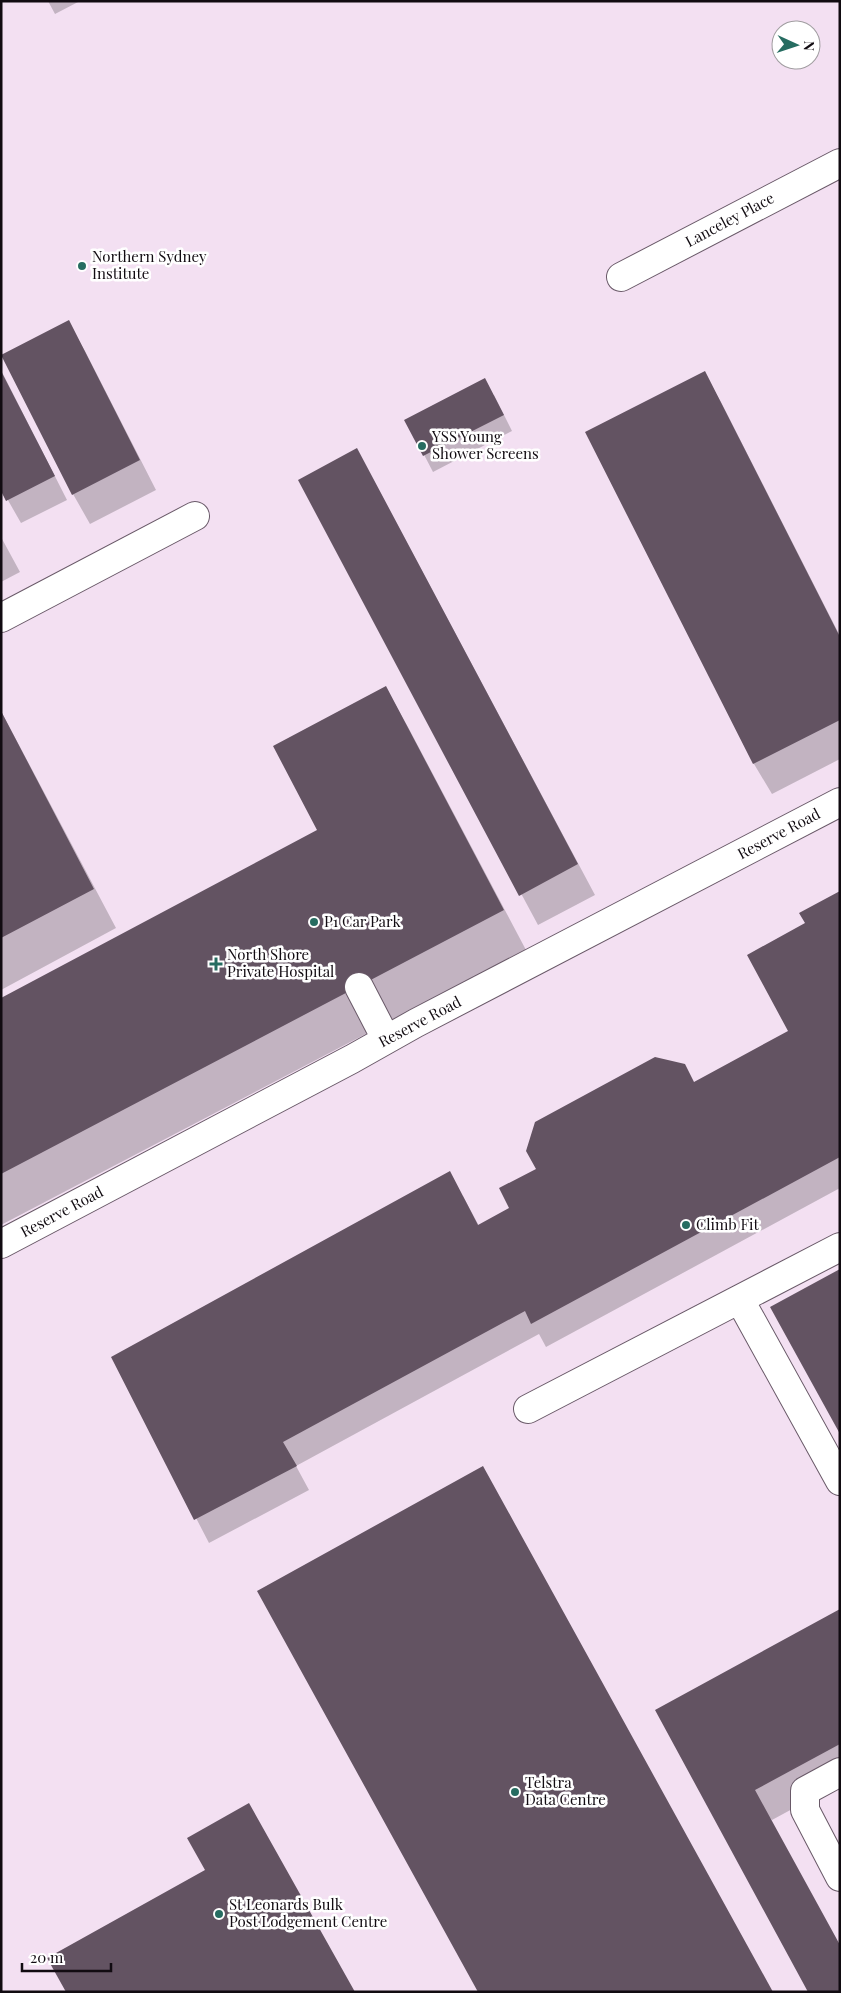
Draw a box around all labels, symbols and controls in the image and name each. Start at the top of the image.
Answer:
north arrow [771,20,821,70]
text: N [800,40,819,51]
street label: Lanceley Place [682,187,777,251]
place label: Northern Sydney Institute [92,246,207,283]
marker: Northern Sydney Institute [76,260,88,272]
place label: YSS Young Shower Screens [431,426,539,463]
marker: YSS Young Shower Screens [416,440,428,452]
street label: Reserve Road [734,803,824,863]
place label: P1 Car Park [324,911,401,931]
marker: P1 Car Park [308,916,320,928]
place label: North Shore Private Hospital [227,944,334,981]
marker: North Shore Private Hospital [209,957,223,971]
street label: Reserve Road [375,991,465,1051]
street label: Reserve Road [17,1181,107,1241]
place label: Climb Fit [696,1214,759,1234]
marker: Climb Fit [680,1219,692,1231]
place label: Telstra Data Centre [525,1772,606,1809]
marker: Telstra Data Centre [509,1786,521,1798]
place label: St Leonards Bulk Post Lodgement Centre [229,1894,387,1931]
marker: St Leonards Bulk Post Lodgement Centre [213,1908,225,1920]
scale bar [22,1940,111,1972]
text: 20 m [30,1947,64,1967]

